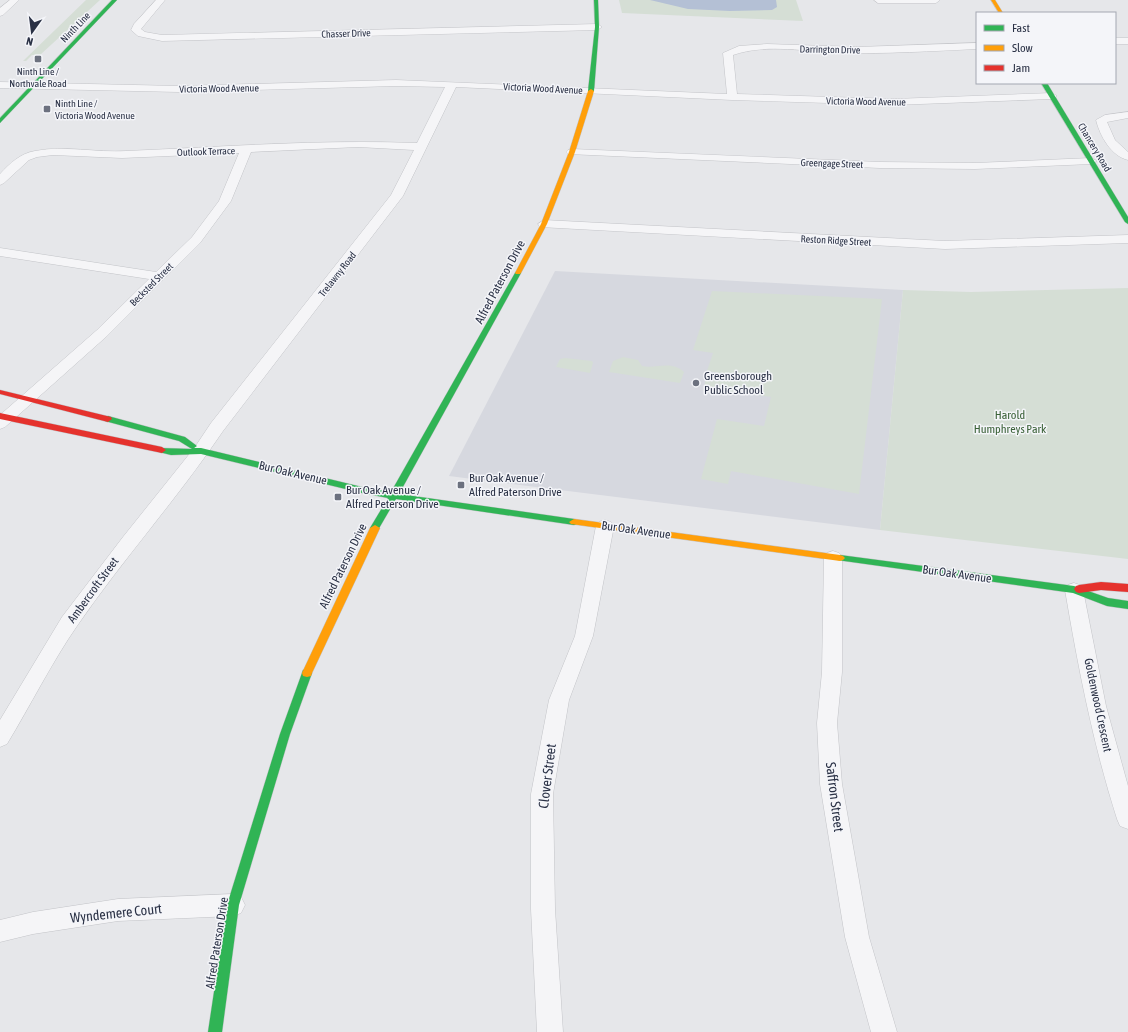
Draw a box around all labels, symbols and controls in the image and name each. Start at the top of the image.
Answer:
street label: Ninth Line [58,10,93,45]
north arrow [12,12,52,52]
legend [976,12,1116,84]
text: Fast [1012,21,1030,35]
street label: Chasser Drive [321,27,371,40]
text: N [25,35,34,48]
text: Slow [1012,41,1033,55]
street label: Darrington Drive [800,43,861,56]
marker: Ninth Line / Northvale Road [33,54,43,64]
text: Jam [1012,61,1030,75]
place label: Ninth Line / Northvale Road [9,66,67,89]
street label: Victoria Wood Avenue [503,81,584,96]
street label: Victoria Wood Avenue [179,82,259,95]
street label: Victoria Wood Avenue [826,95,906,108]
place label: Ninth Line / Victoria Wood Avenue [55,98,135,121]
marker: Ninth Line / Victoria Wood Avenue [42,104,52,114]
street label: Chancery Road [1076,121,1113,174]
street label: Outlook Terrace [177,145,236,158]
street label: Greengage Street [800,157,864,170]
street label: Reston Ridge Street [800,233,872,248]
street label: Alfred Paterson Drive [472,238,528,326]
street label: Trelawny Road [316,249,359,299]
street label: Becksted Street [128,261,175,308]
place label: Greensborough Public School [704,369,772,397]
marker: Greensborough Public School [691,378,701,388]
park label: Harold Humphreys Park [974,408,1047,436]
street label: Bur Oak Avenue [258,458,328,488]
place label: Bur Oak Avenue / Alfred Paterson Drive [469,471,562,499]
marker: Bur Oak Avenue / Alfred Paterson Drive [456,480,466,490]
place label: Bur Oak Avenue / Alfred Peterson Drive [346,483,439,511]
marker: Bur Oak Avenue / Alfred Peterson Drive [333,492,343,502]
street label: Bur Oak Avenue [601,518,671,542]
street label: Alfred Paterson Drive [316,521,370,611]
street label: Ambercroft Street [65,554,122,625]
street label: Bur Oak Avenue [922,562,992,586]
street label: Goldenwood Crescent [1081,657,1115,754]
street label: Clover Street [535,743,559,809]
street label: Saffron Street [823,761,847,833]
street label: Alfred Paterson Drive [203,896,231,990]
street label: Wyndemere Court [69,900,163,926]

